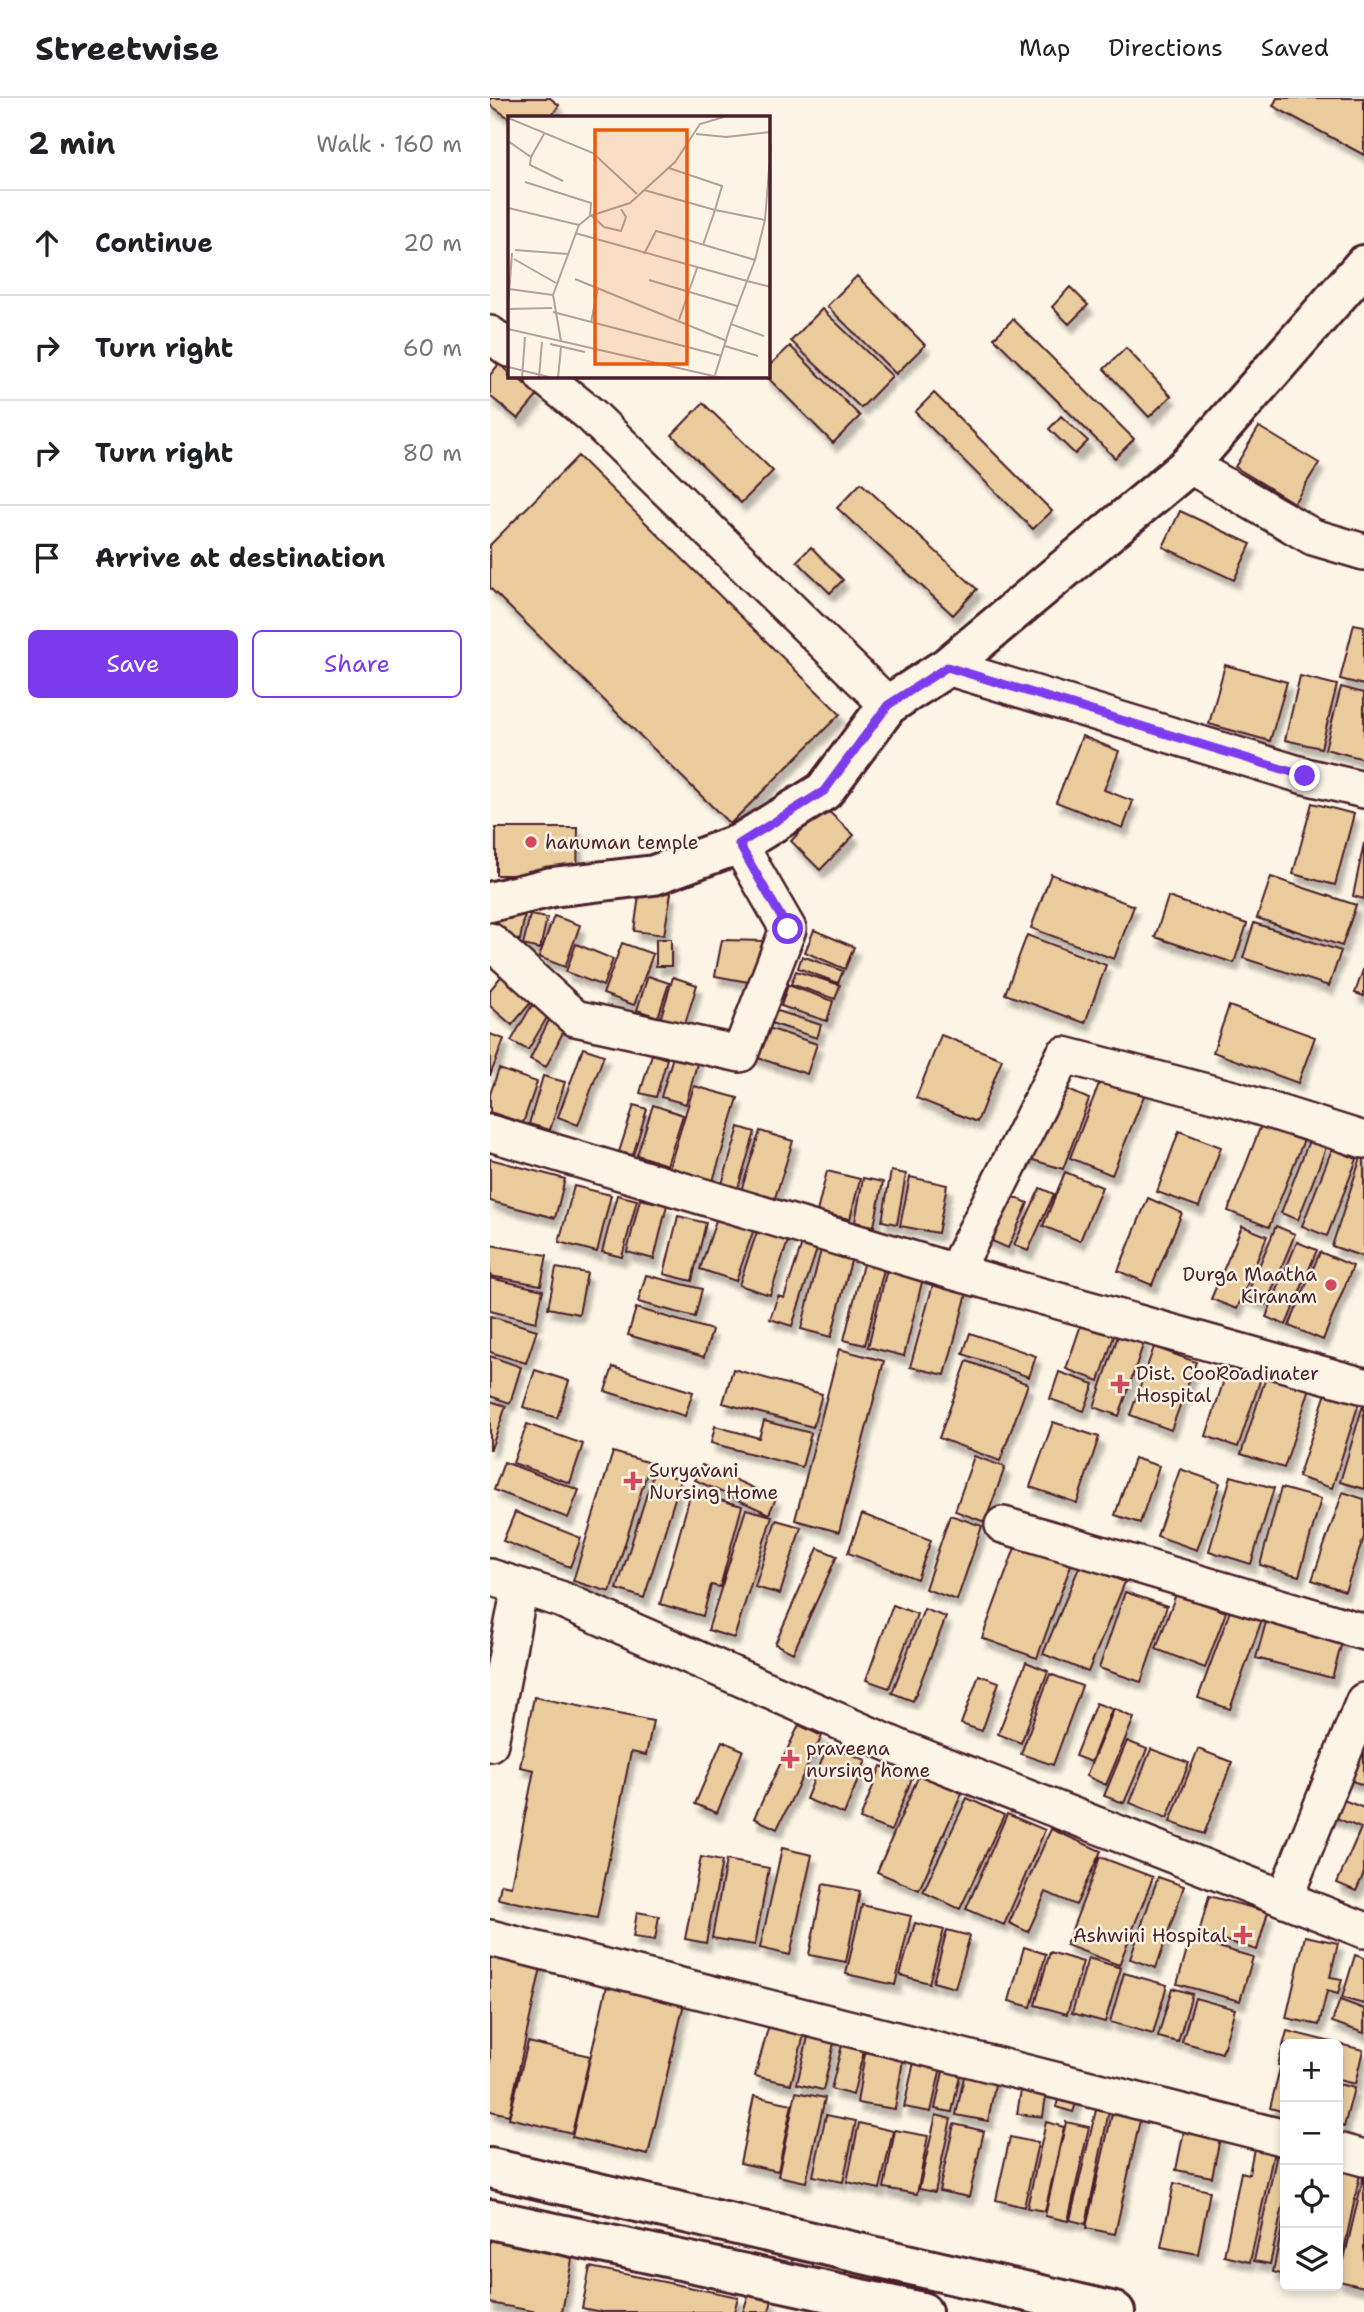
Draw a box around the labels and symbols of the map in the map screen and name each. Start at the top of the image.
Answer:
inset map [508,116,770,378]
route end [1289,760,1320,791]
place label: hanuman temple [545,830,699,855]
marker: hanuman temple [523,834,539,850]
route start [772,913,803,944]
place label: Durga Maatha Kiranam [1183,1262,1317,1309]
marker: Durga Maatha Kiranam [1323,1277,1339,1293]
place label: Dist. CooRoadinater Hospital [1136,1361,1319,1408]
marker: Dist. CooRoadinater Hospital [1110,1374,1130,1394]
place label: Suryavani Nursing Home [649,1458,778,1505]
marker: Suryavani Nursing Home [623,1471,643,1491]
place label: praveena nursing home [806,1736,930,1783]
marker: praveena nursing home [780,1749,800,1769]
place label: Ashwini Hospital [1073,1923,1227,1948]
marker: Ashwini Hospital [1233,1925,1253,1945]

